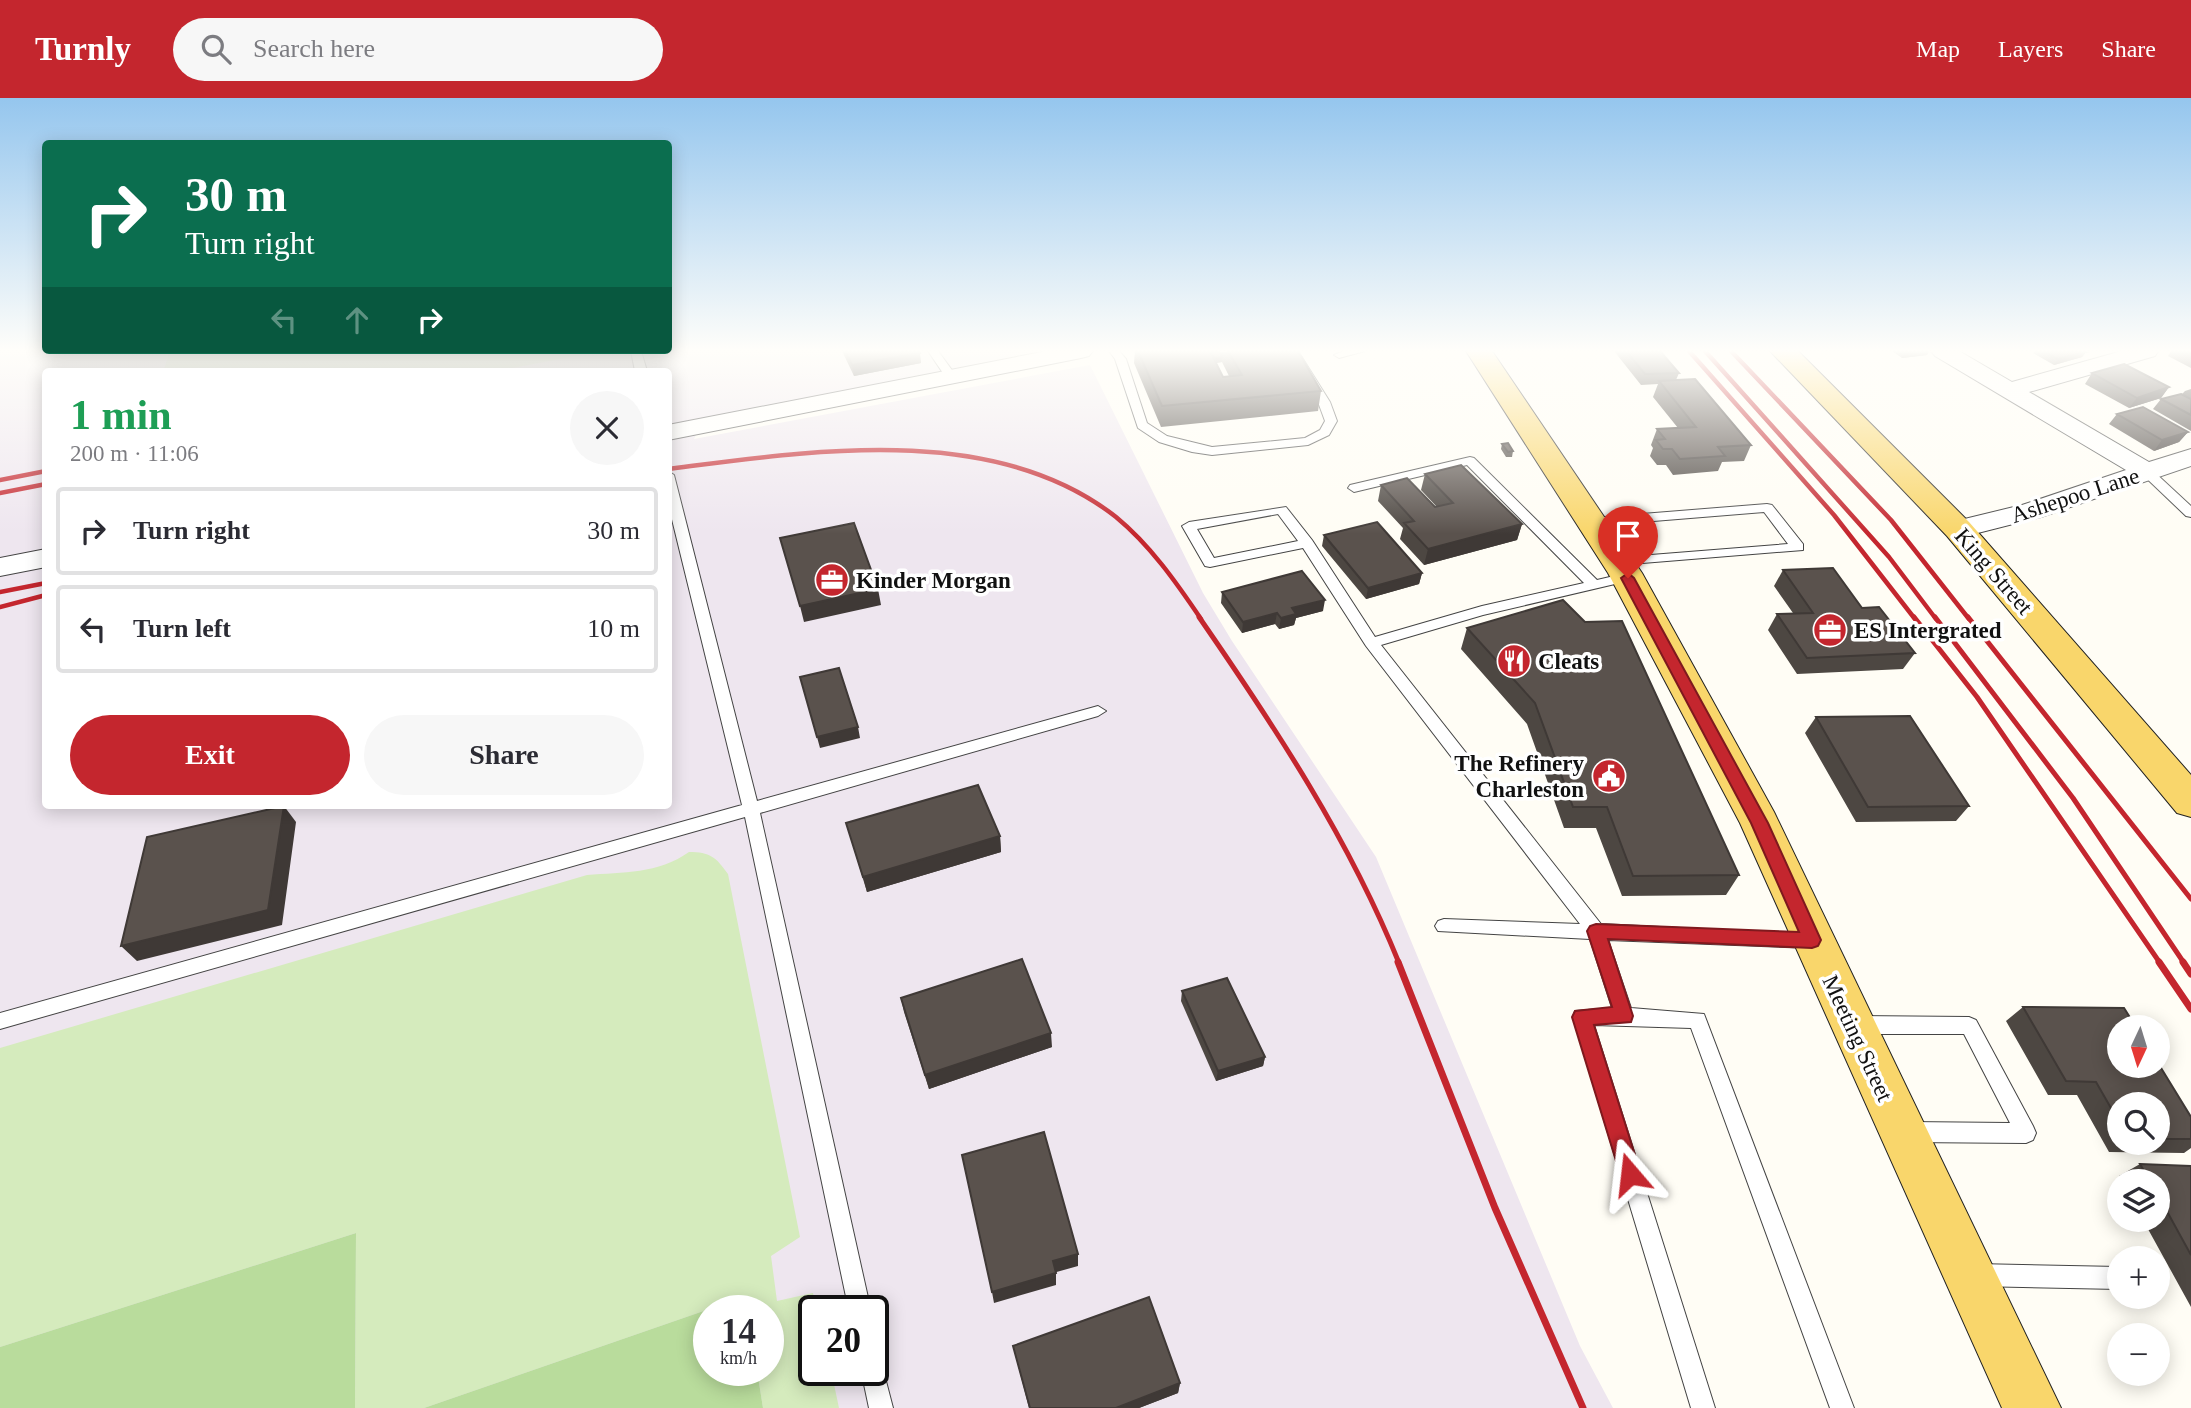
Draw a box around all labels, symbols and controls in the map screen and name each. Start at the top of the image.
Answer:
search box [173,18,663,81]
icon: search [197,30,235,68]
text: Turnly [35,31,131,67]
text: Search here [253,34,375,63]
text: Map [1916,36,1960,62]
text: Layers [1998,36,2063,62]
text: Share [2101,36,2156,62]
text: 30 m [185,167,287,222]
icon: right [70,168,161,259]
text: Turn right [185,225,315,261]
icon: left [265,301,303,339]
icon: ahead [338,301,376,339]
icon: right [411,301,449,339]
button: close [570,391,644,465]
text: 1 min [70,392,172,438]
text: 200 m · 11:06 [70,441,199,466]
street label: Ashepoo Lane [2008,463,2143,528]
pin [1598,506,1658,578]
icon: right [74,512,112,550]
text: Turn right [133,516,250,545]
text: 30 m [587,516,640,545]
icon: arrive [1609,517,1647,555]
street label: King Street [1950,523,2038,620]
office icon: Kinder Morgan [813,561,851,599]
place label: Kinder Morgan [856,568,1011,593]
icon: left [74,610,112,648]
office icon: ES Intergrated [1811,611,1849,649]
text: Turn left [133,614,231,643]
text: 10 m [587,614,640,643]
place label: ES Intergrated [1854,618,2002,643]
restaurant icon: Cleats [1495,642,1533,680]
place label: Cleats [1538,649,1599,674]
button: Exit [70,715,350,795]
button: Share [364,715,644,795]
place label: The Refinery Charleston [1454,751,1584,802]
public building icon: The Refinery Charleston [1590,757,1628,795]
street label: Meeting Street [1817,971,1898,1106]
north arrow [2107,1015,2170,1078]
map controls [2107,1015,2170,1386]
button: search [2107,1092,2170,1155]
position arrow [1593,1137,1667,1211]
button: layers [2107,1169,2170,1232]
button: + [2107,1246,2170,1309]
speed limit sign: 20 [798,1295,889,1386]
text: 14 [721,1312,756,1351]
button: − [2107,1323,2170,1386]
text: km/h [720,1348,757,1368]

